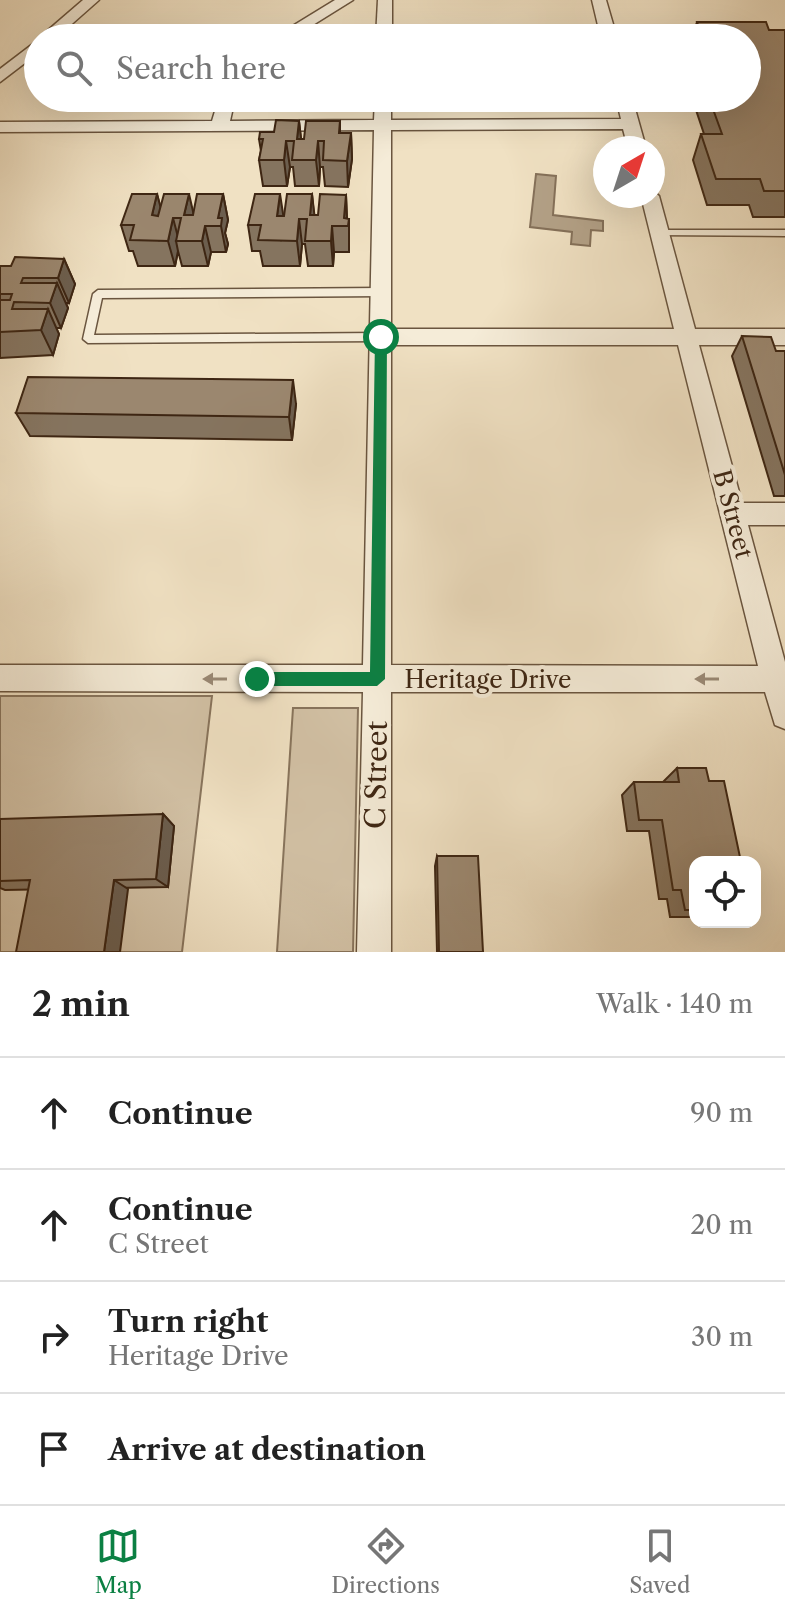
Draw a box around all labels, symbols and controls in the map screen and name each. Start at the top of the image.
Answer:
search box [24,24,761,112]
icon: search [52,46,96,90]
text: Search here [116,50,286,87]
north arrow [593,136,665,208]
route start [363,319,399,355]
street label: B Street [707,466,759,562]
route end [239,661,275,697]
street label: Heritage Drive [405,665,571,694]
one-way arrow [202,673,227,685]
one-way arrow [694,673,719,685]
street label: C Street [358,720,394,829]
map controls [689,856,761,928]
button: locate [689,856,761,928]
text: 2 min [32,983,130,1025]
text: Walk · 140 m [596,988,753,1020]
icon: ahead [32,1091,76,1135]
text: Continue [108,1095,253,1132]
text: 90 m [690,1097,753,1129]
text: Continue [108,1191,253,1228]
icon: ahead [32,1203,76,1247]
text: 20 m [690,1209,753,1241]
text: C Street [108,1228,209,1260]
text: Turn right [108,1303,268,1340]
icon: right [32,1315,76,1359]
text: 30 m [691,1321,753,1353]
text: Heritage Drive [108,1340,289,1372]
icon: arrive [32,1427,76,1471]
text: Arrive at destination [108,1431,426,1468]
tab: Map [95,1524,142,1599]
tab: Directions [331,1524,440,1599]
tab: Saved [629,1524,690,1599]

